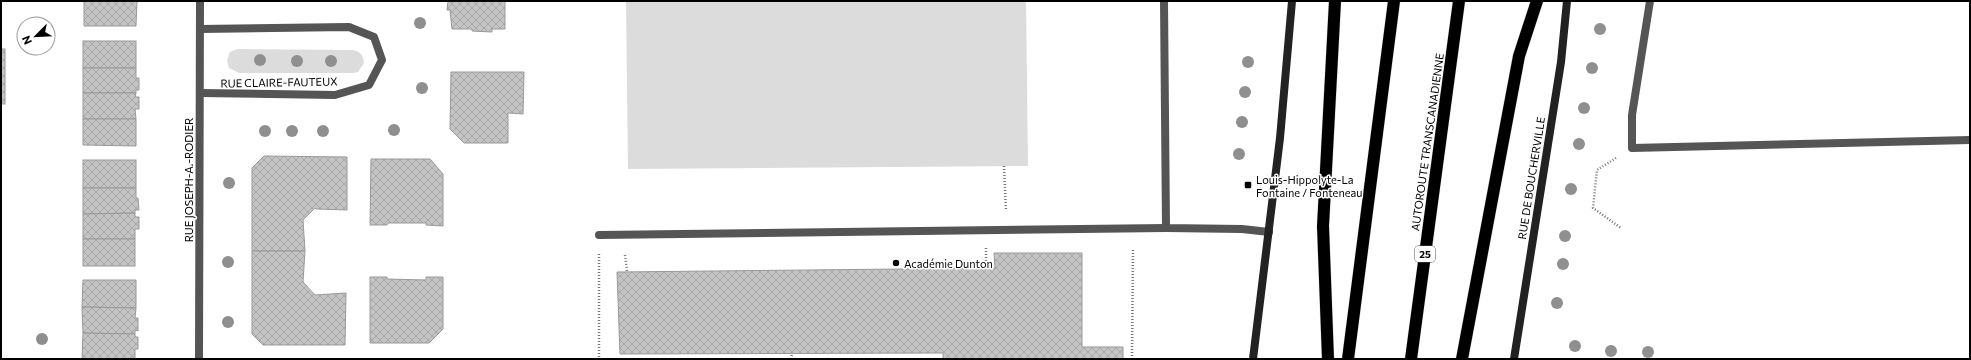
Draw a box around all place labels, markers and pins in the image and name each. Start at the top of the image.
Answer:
place label: Louis-Hippolyte-La Fontaine / Fonteneau [1256,173,1362,199]
marker: Louis-Hippolyte-La Fontaine / Fonteneau [1243,180,1253,190]
place label: Académie Dunton [904,257,993,270]
marker: Académie Dunton [891,258,901,268]

